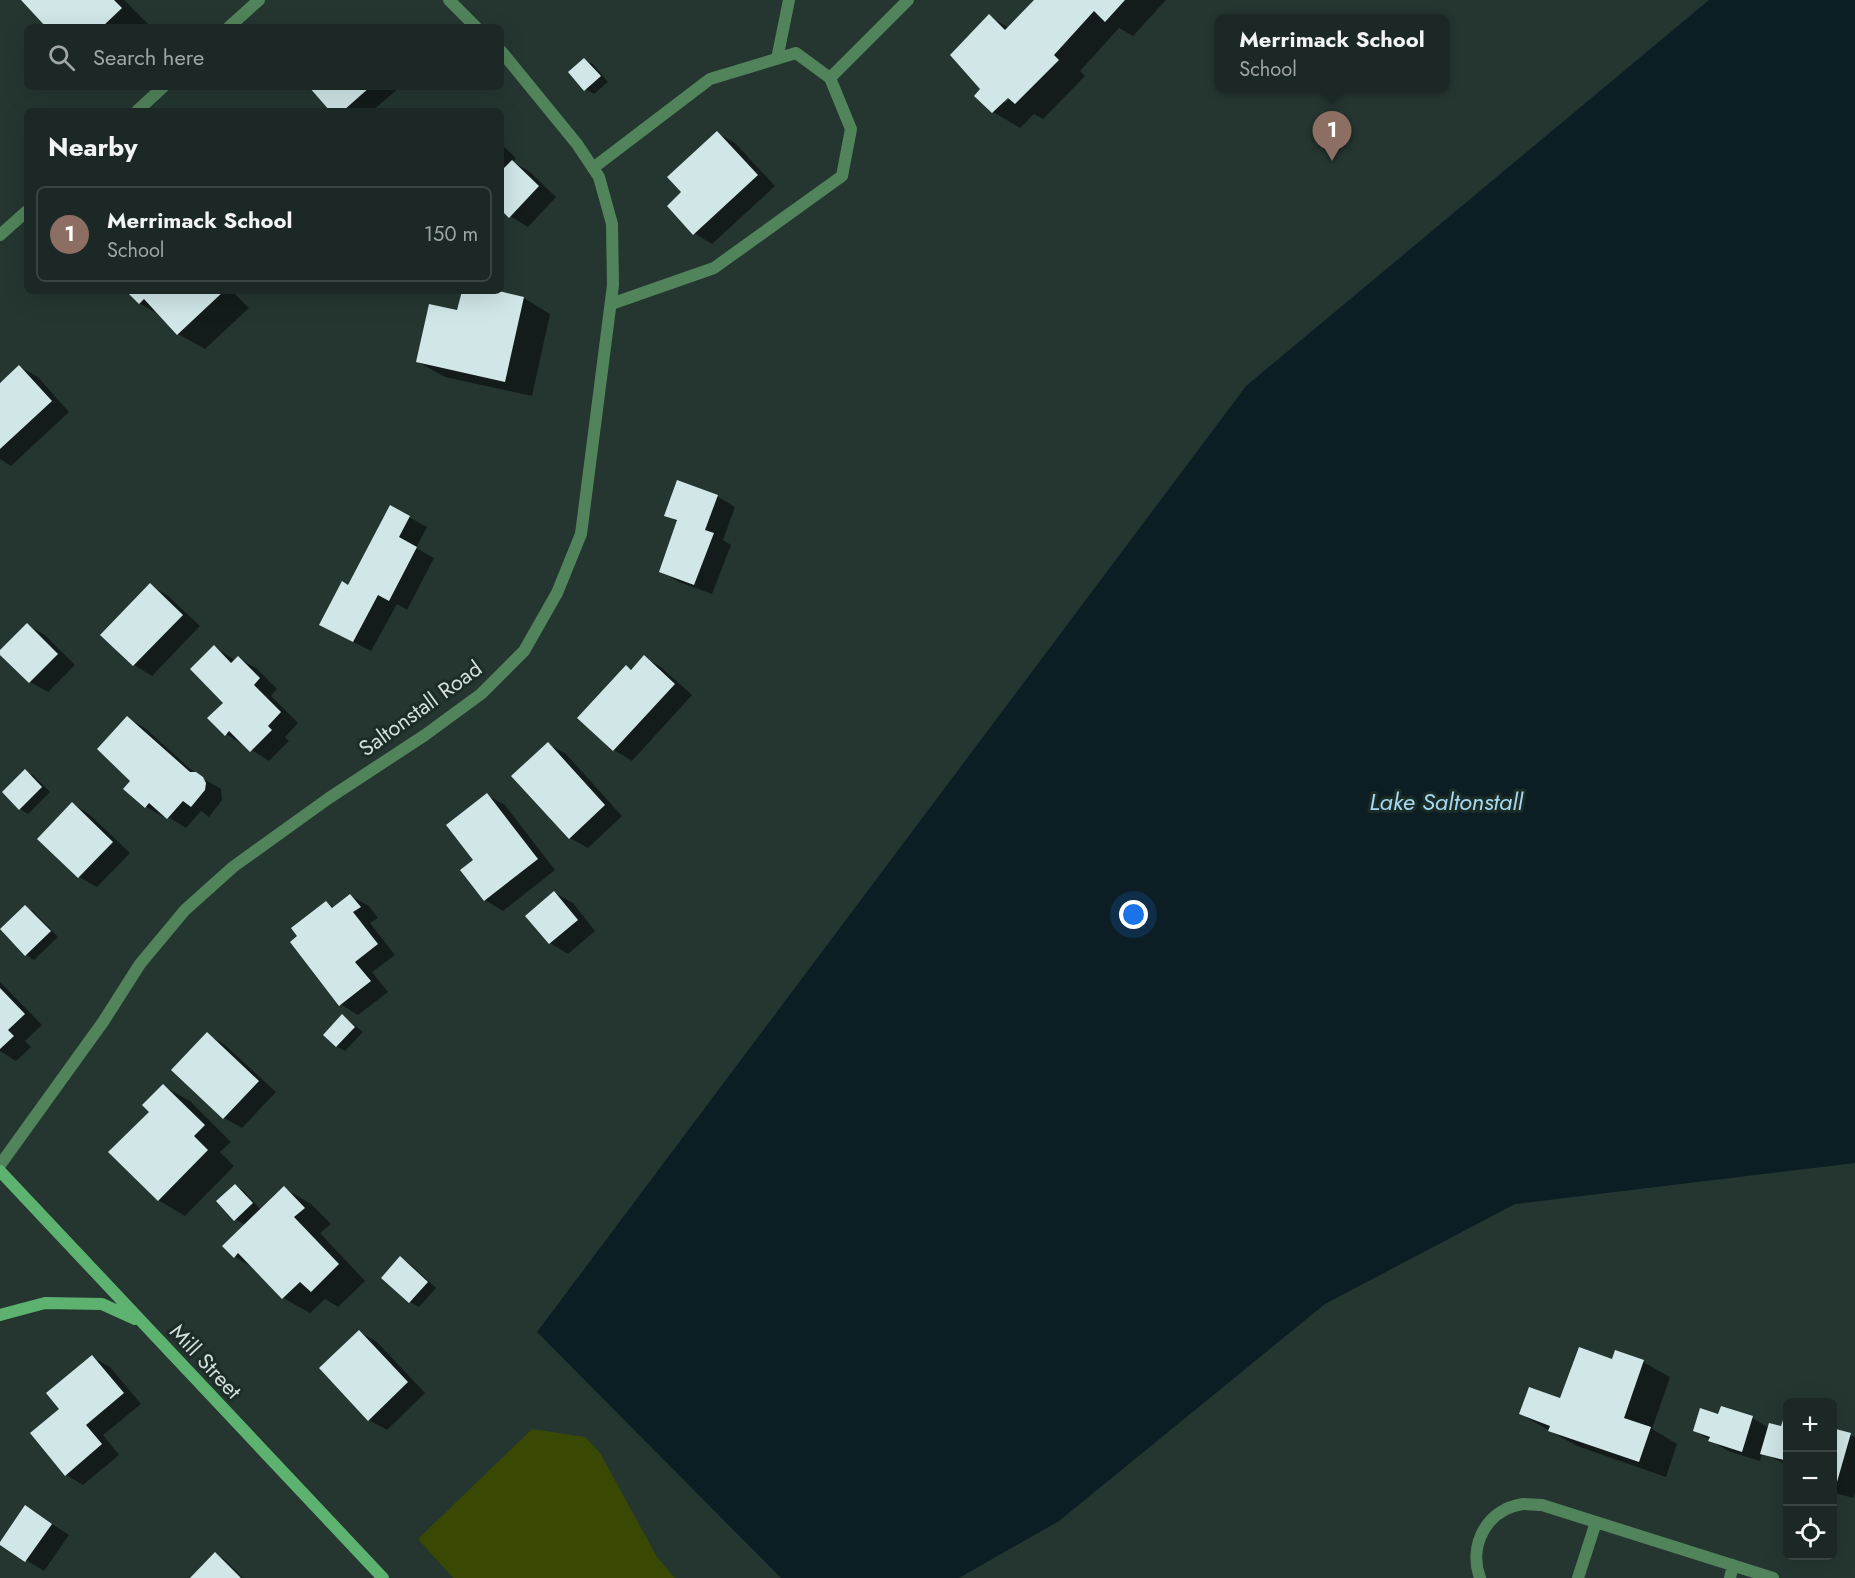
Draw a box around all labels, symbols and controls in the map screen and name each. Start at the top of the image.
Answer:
popup [1215,14,1449,92]
text: Merrimack School [1239,23,1425,55]
search box [24,24,504,90]
icon: search [45,41,78,74]
text: Search here [93,41,204,73]
text: School [1239,55,1297,84]
pin: 1 [1312,112,1352,161]
text: Nearby [48,128,137,166]
text: Merrimack School [107,204,292,236]
text: 1 [64,220,75,249]
text: 150 m [424,220,478,249]
text: School [107,236,164,265]
street label: Saltonstall Road [352,652,488,764]
water label: Lake Saltonstall [1369,784,1525,819]
your location [1119,900,1148,929]
street label: Mill Street [163,1316,250,1406]
map controls [1783,1398,1837,1560]
button: + [1783,1398,1837,1452]
button: − [1783,1452,1837,1506]
button: locate [1783,1506,1837,1560]

